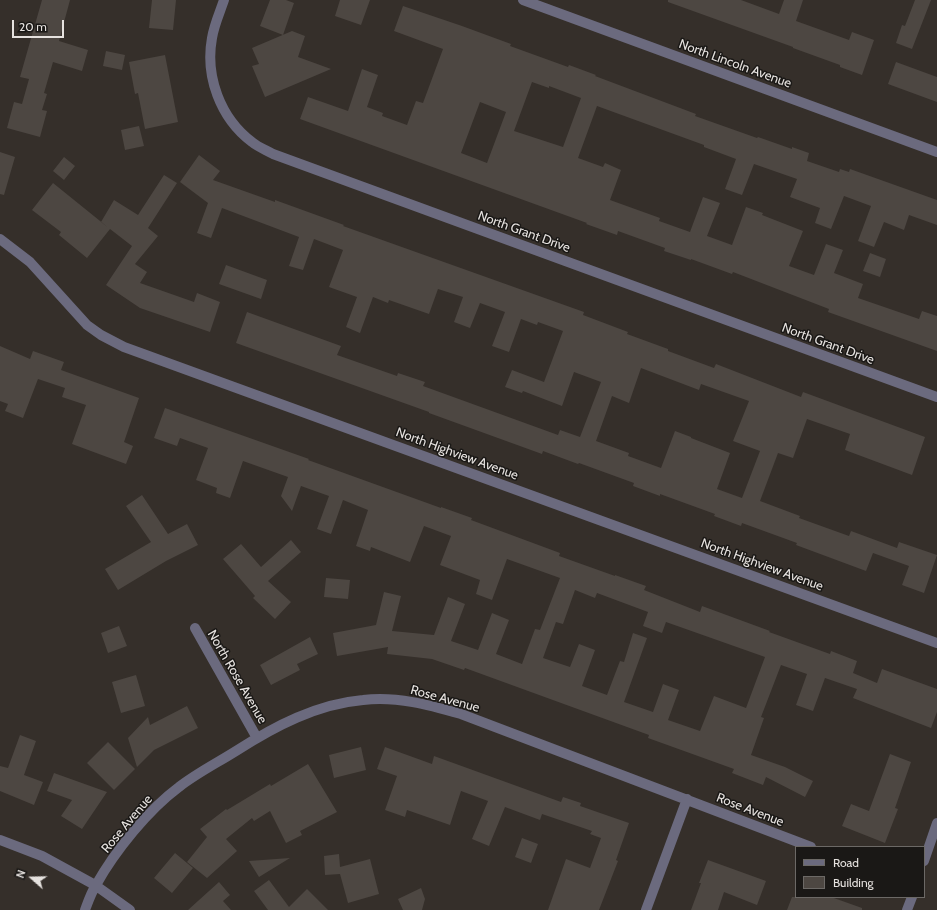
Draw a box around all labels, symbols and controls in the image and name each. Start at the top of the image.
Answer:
scale bar [14,12,66,38]
text: 20 m [19,19,47,34]
street label: North Lincoln Avenue [677,36,793,92]
street label: North Grant Drive [476,208,572,256]
street label: North Grant Drive [780,320,876,368]
street label: North Highview Avenue [394,425,520,483]
street label: North Highview Avenue [699,536,825,594]
street label: North Rose Avenue [204,627,270,727]
street label: Rose Avenue [409,682,481,716]
street label: Rose Avenue [714,790,786,830]
street label: Rose Avenue [98,792,156,856]
legend [795,846,925,898]
text: Road [833,855,859,870]
north arrow [12,858,52,898]
text: N [13,868,29,880]
text: Building [833,875,874,890]

